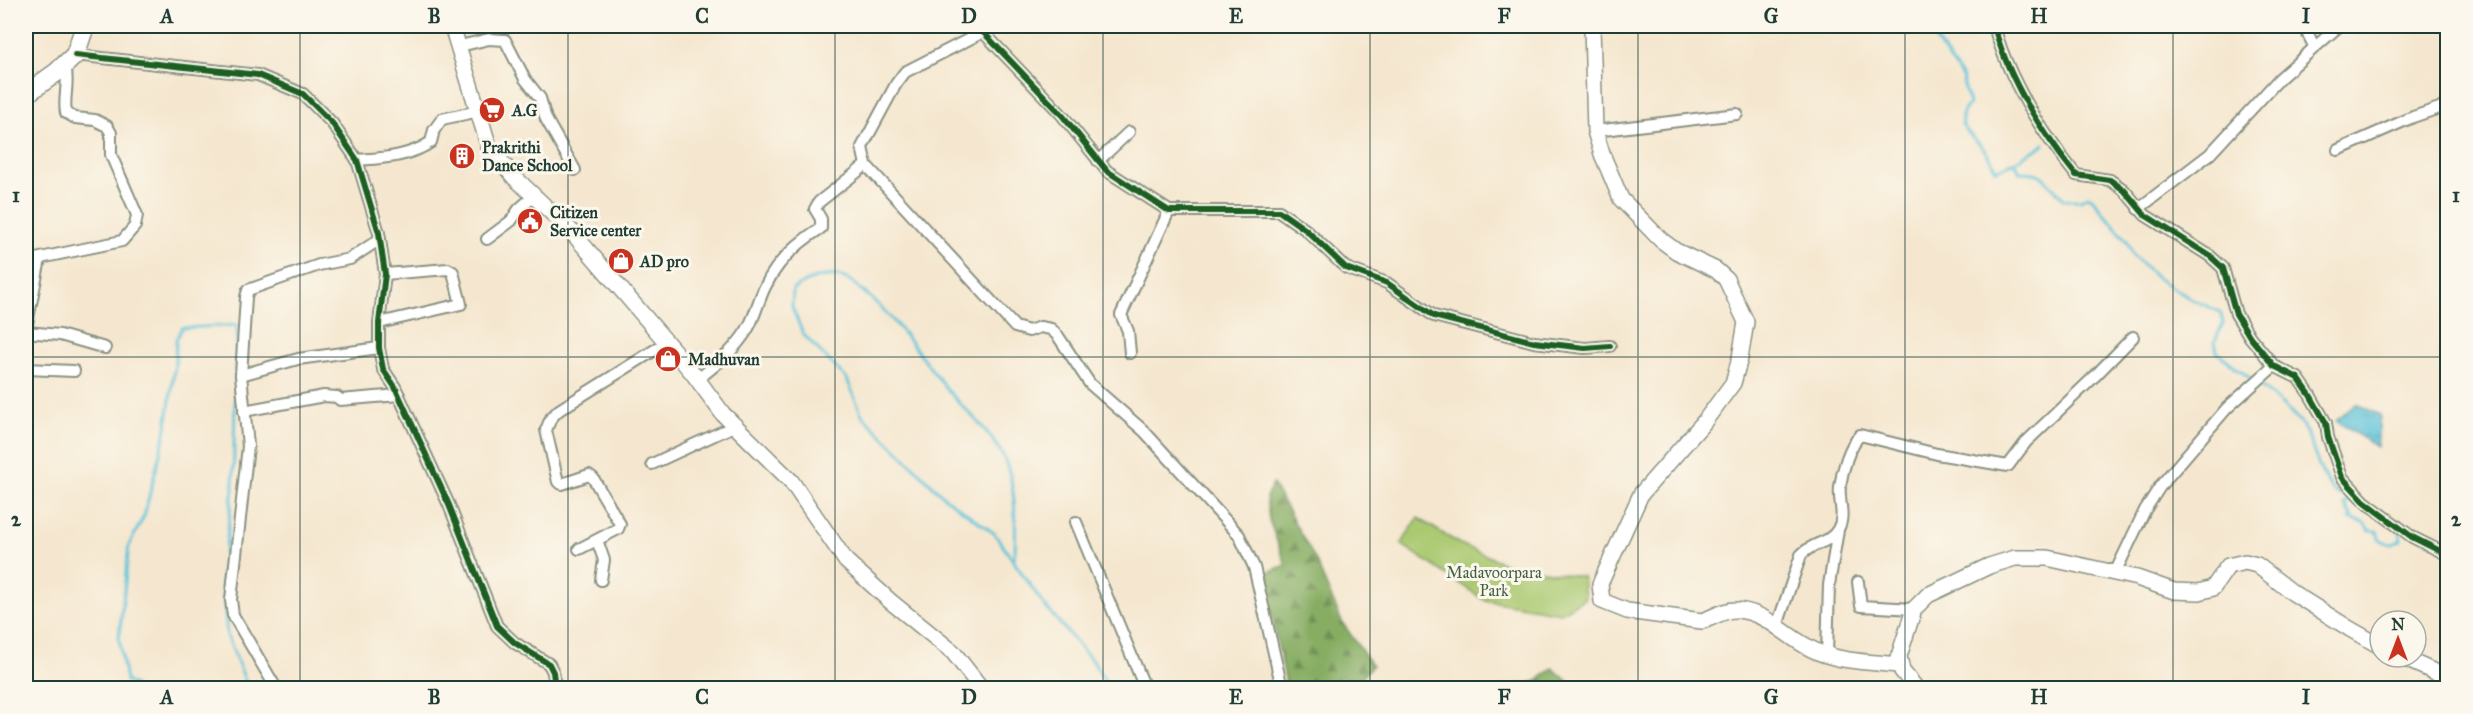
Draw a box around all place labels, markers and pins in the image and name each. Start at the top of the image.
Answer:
supermarket icon: A.G [477,95,507,125]
place label: A.G [511,101,538,120]
place label: Prakrithi Dance School [482,138,573,175]
building icon: Prakrithi Dance School [447,141,477,171]
place label: Citizen Service center [550,203,642,240]
public building icon: Citizen Service center [515,206,545,236]
shop icon: AD pro [606,246,636,276]
place label: AD pro [639,252,689,272]
shop icon: Madhuvan [653,344,683,374]
place label: Madhuvan [688,350,760,369]

